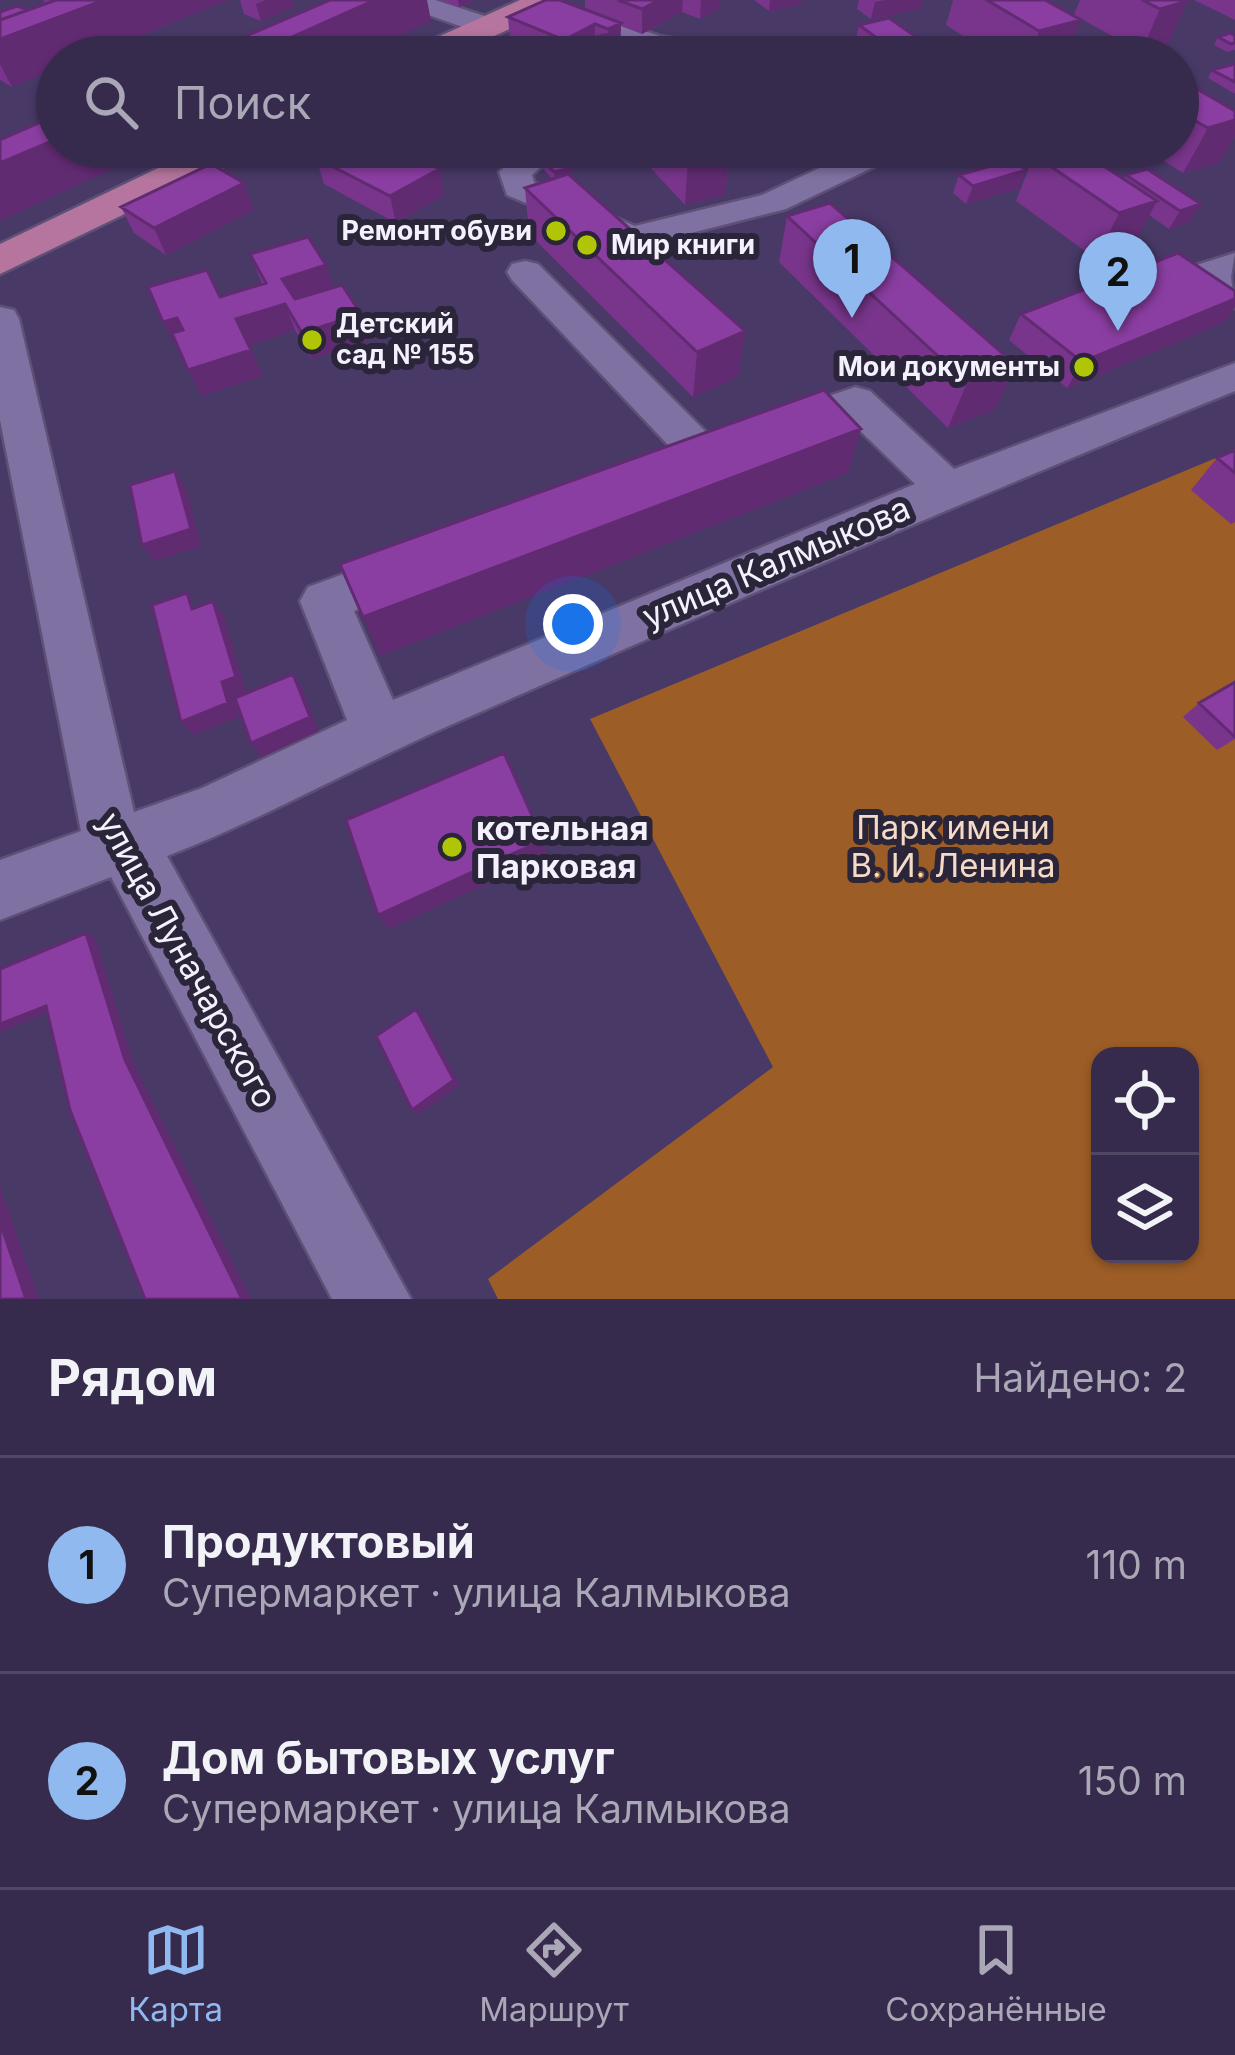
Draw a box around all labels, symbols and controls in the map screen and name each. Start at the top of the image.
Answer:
search box [36,36,1199,168]
icon: search [78,69,144,135]
text: Поиск [174,75,311,130]
place label: Ремонт обуви [342,214,532,247]
marker: Ремонт обуви [543,218,569,244]
pin: 1 [813,219,891,318]
place label: Мир книги [611,228,755,261]
marker: Мир книги [574,232,600,258]
pin: 2 [1079,232,1157,331]
place label: Детский сад № 155 [336,307,475,371]
marker: Детский сад № 155 [299,327,325,353]
place label: Мои документы [838,350,1060,383]
marker: Мои документы [1071,354,1097,380]
street label: улица Калмыкова [636,488,916,636]
your location [543,594,603,654]
street label: улица Луначарского [90,805,286,1115]
park label: Парк имени В. И. Ленина [850,807,1056,885]
place label: котельная Парковая [476,808,649,886]
marker: котельная Парковая [439,834,465,860]
map controls [1091,1047,1199,1263]
button: locate [1091,1047,1199,1155]
button: layers [1091,1155,1199,1263]
text: Рядом [48,1347,217,1408]
text: Найдено: 2 [973,1354,1187,1401]
text: Продуктовый [162,1514,475,1569]
text: 1 [79,1541,95,1588]
text: 110 m [1086,1541,1187,1588]
text: Супермаркет · улица Калмыкова [162,1569,791,1616]
text: Дом бытовых услуг [162,1730,615,1785]
text: 2 [75,1757,99,1804]
text: 150 m [1078,1757,1187,1804]
text: Супермаркет · улица Калмыкова [162,1785,791,1832]
tab: Карта [128,1917,223,2029]
tab: Маршрут [479,1917,629,2029]
tab: Сохранённые [885,1917,1107,2029]

